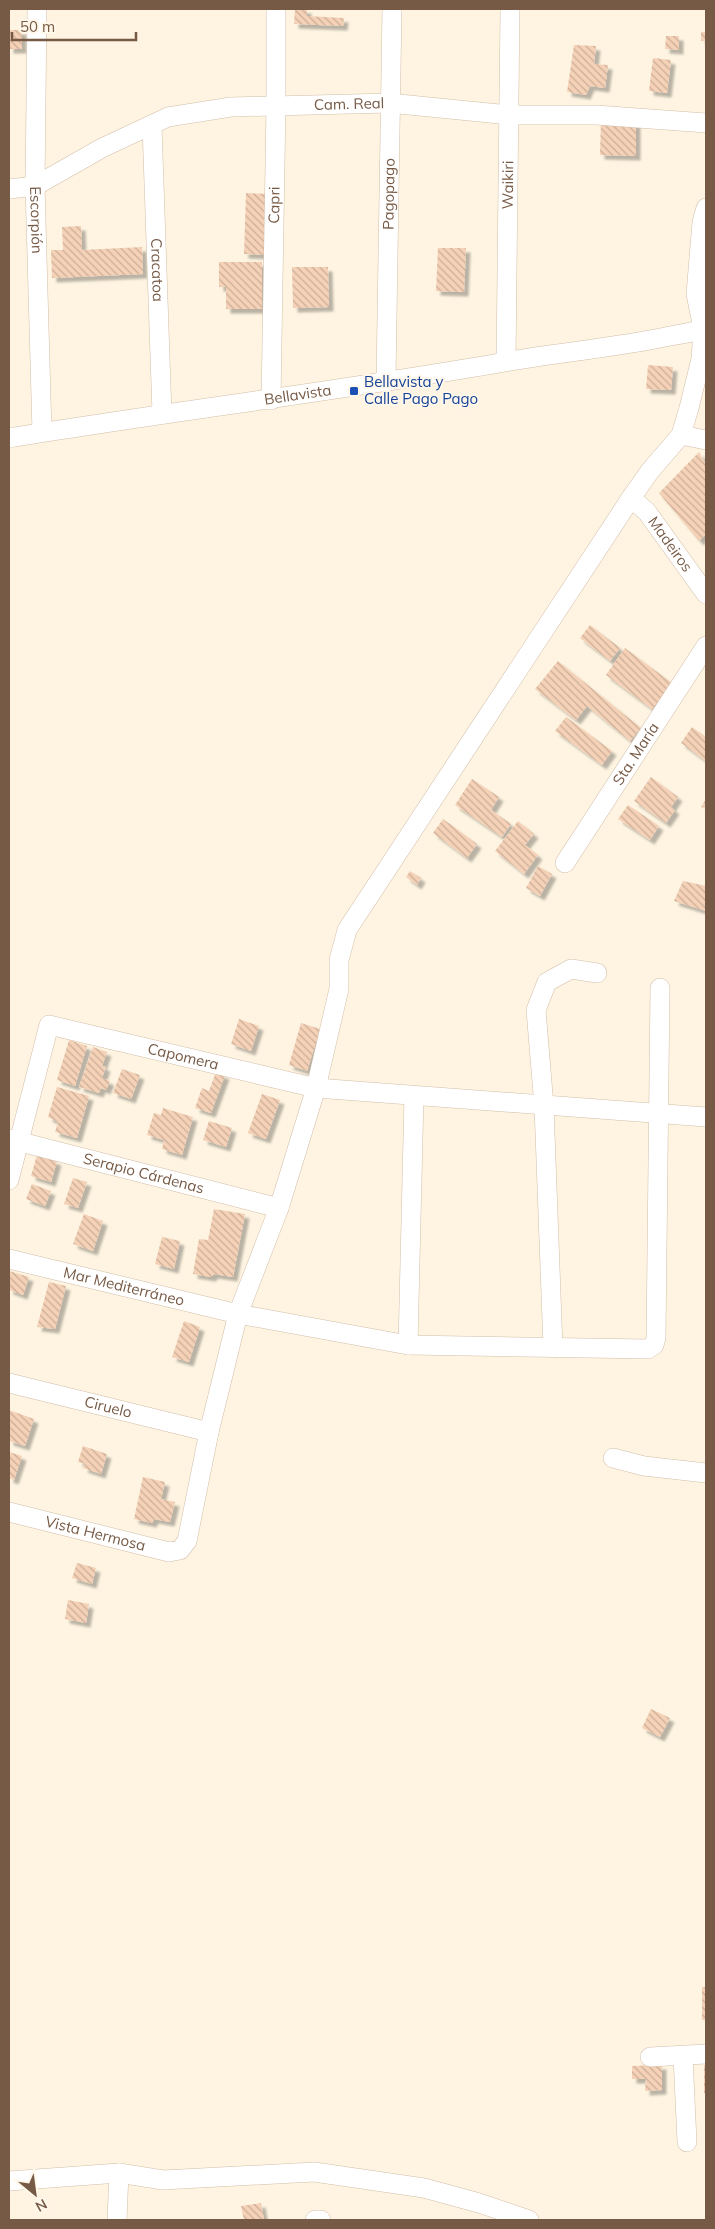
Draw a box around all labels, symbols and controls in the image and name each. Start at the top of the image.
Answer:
scale bar [12,10,136,42]
text: 50 m [20,17,55,36]
street label: Cam. Real [314,93,385,114]
street label: Pagopago [378,158,399,230]
street label: Waikiri [498,161,517,209]
street label: Escorpión [26,186,47,254]
street label: Capri [264,186,284,224]
street label: Cracatoa [147,238,168,302]
place label: Bellavista y Calle Pago Pago [364,372,478,408]
street label: Bellavista [263,380,333,409]
marker: Bellavista y Calle Pago Pago [348,385,360,397]
street label: Madeiros [644,512,697,576]
street label: Sta. María [608,719,663,789]
street label: Capomera [146,1039,221,1074]
street label: Serapio Cárdenas [81,1148,206,1198]
street label: Mar Mediterráneo [61,1262,186,1310]
street label: Ciruelo [82,1392,134,1422]
street label: Vista Hermosa [43,1511,148,1555]
north arrow [10,2169,60,2219]
text: N [32,2195,50,2216]

